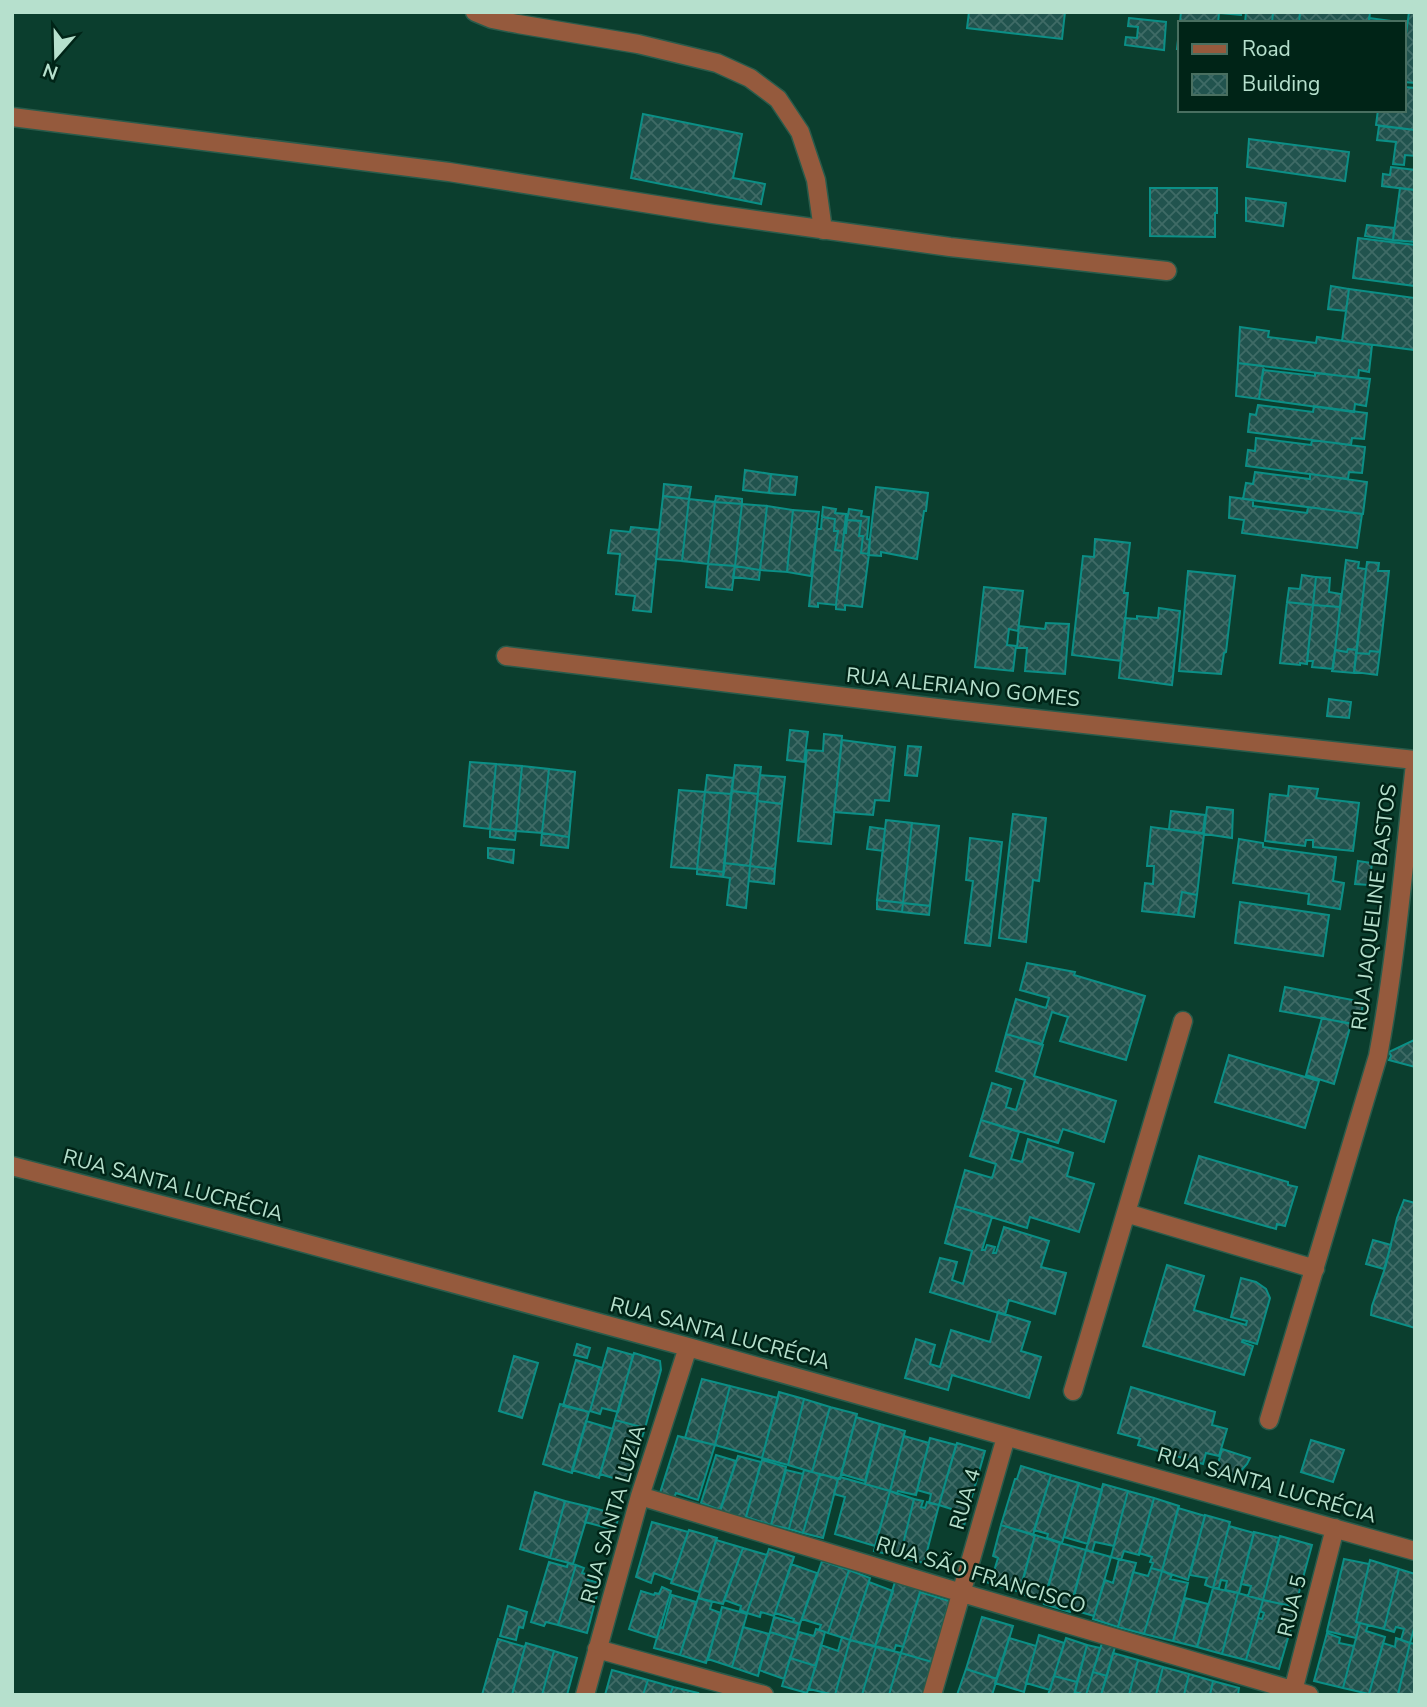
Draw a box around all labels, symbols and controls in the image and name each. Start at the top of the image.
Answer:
north arrow [21,21,91,91]
legend [1178,21,1406,112]
text: Road [1242,35,1291,63]
text: N [39,56,62,86]
text: Building [1242,70,1320,98]
street label: RUA ALERIANO GOMES [845,661,1081,713]
street label: RUA JAQUELINE BASTOS [1345,782,1403,1032]
street label: RUA SANTA LUCRÉCIA [60,1142,286,1228]
street label: RUA SANTA LUCRÉCIA [607,1290,833,1376]
street label: RUA SANTA LUZIA [574,1421,652,1607]
street label: RUA SANTA LUCRÉCIA [1154,1440,1380,1530]
street label: RUA 4 [943,1465,987,1533]
street label: RUA SÃO FRANCISCO [873,1530,1089,1620]
street label: RUA 5 [1271,1572,1313,1640]

